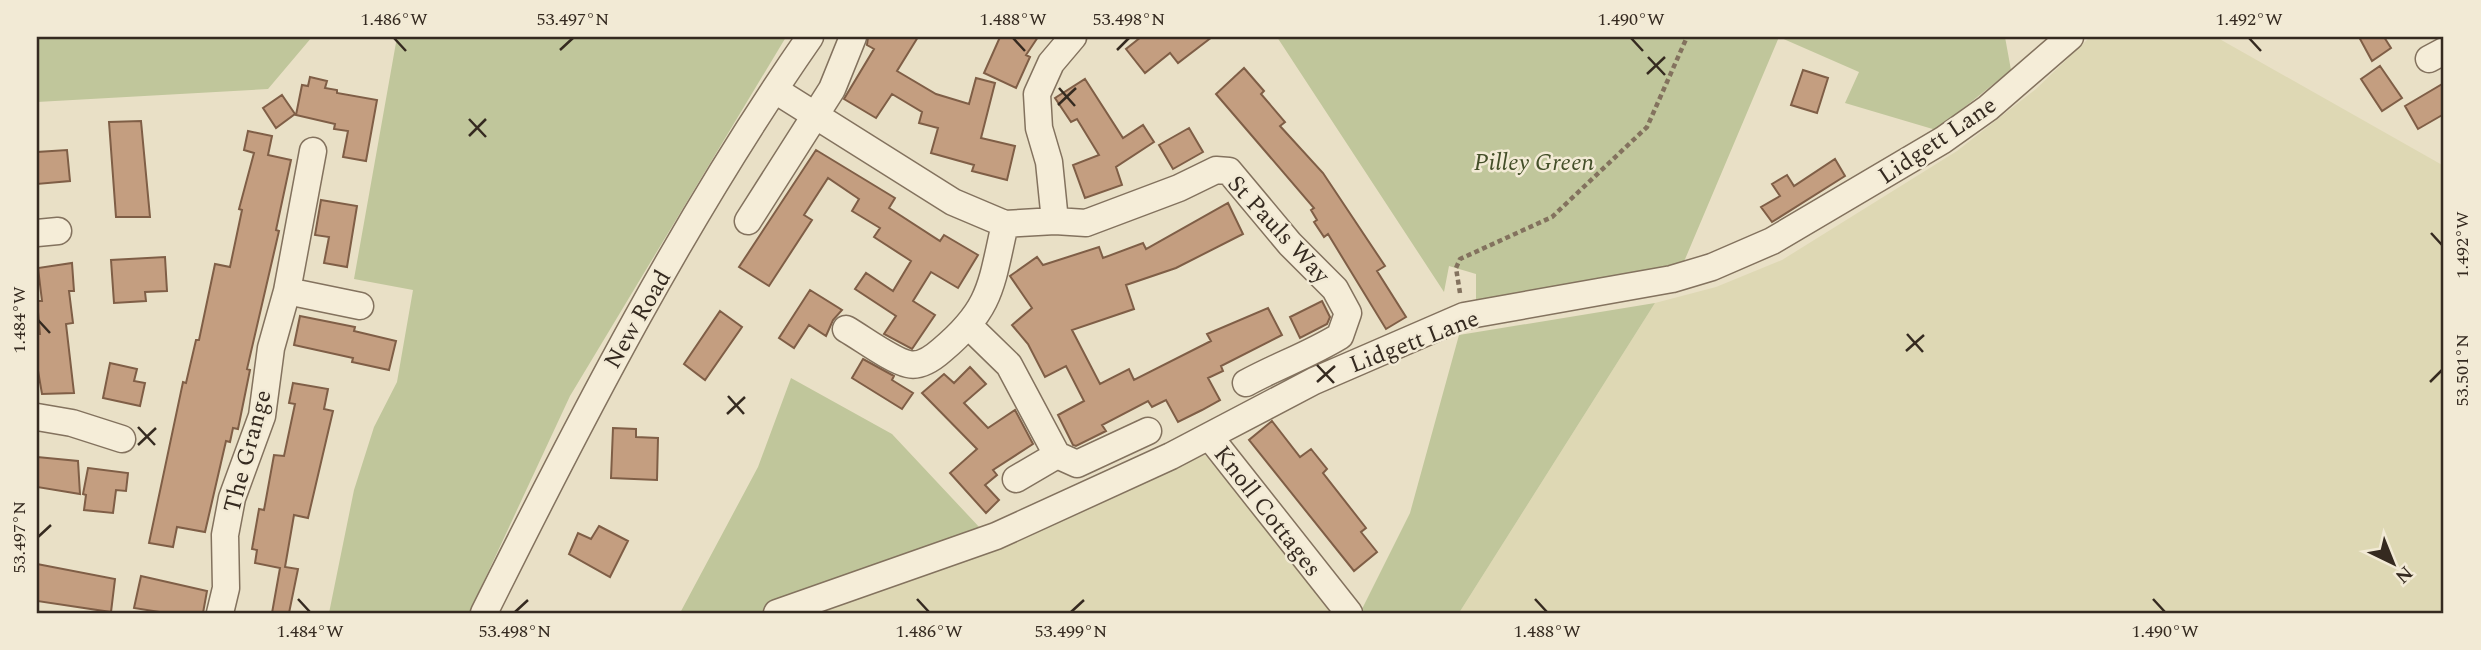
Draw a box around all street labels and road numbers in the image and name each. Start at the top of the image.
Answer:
street label: Lidgett Lane [1871,88,2004,194]
street label: St Pauls Way [1218,167,1339,293]
street label: New Road [595,263,681,376]
street label: Lidgett Lane [1344,301,1484,383]
street label: The Grange [214,386,282,517]
street label: Knoll Cottages [1204,438,1330,585]

